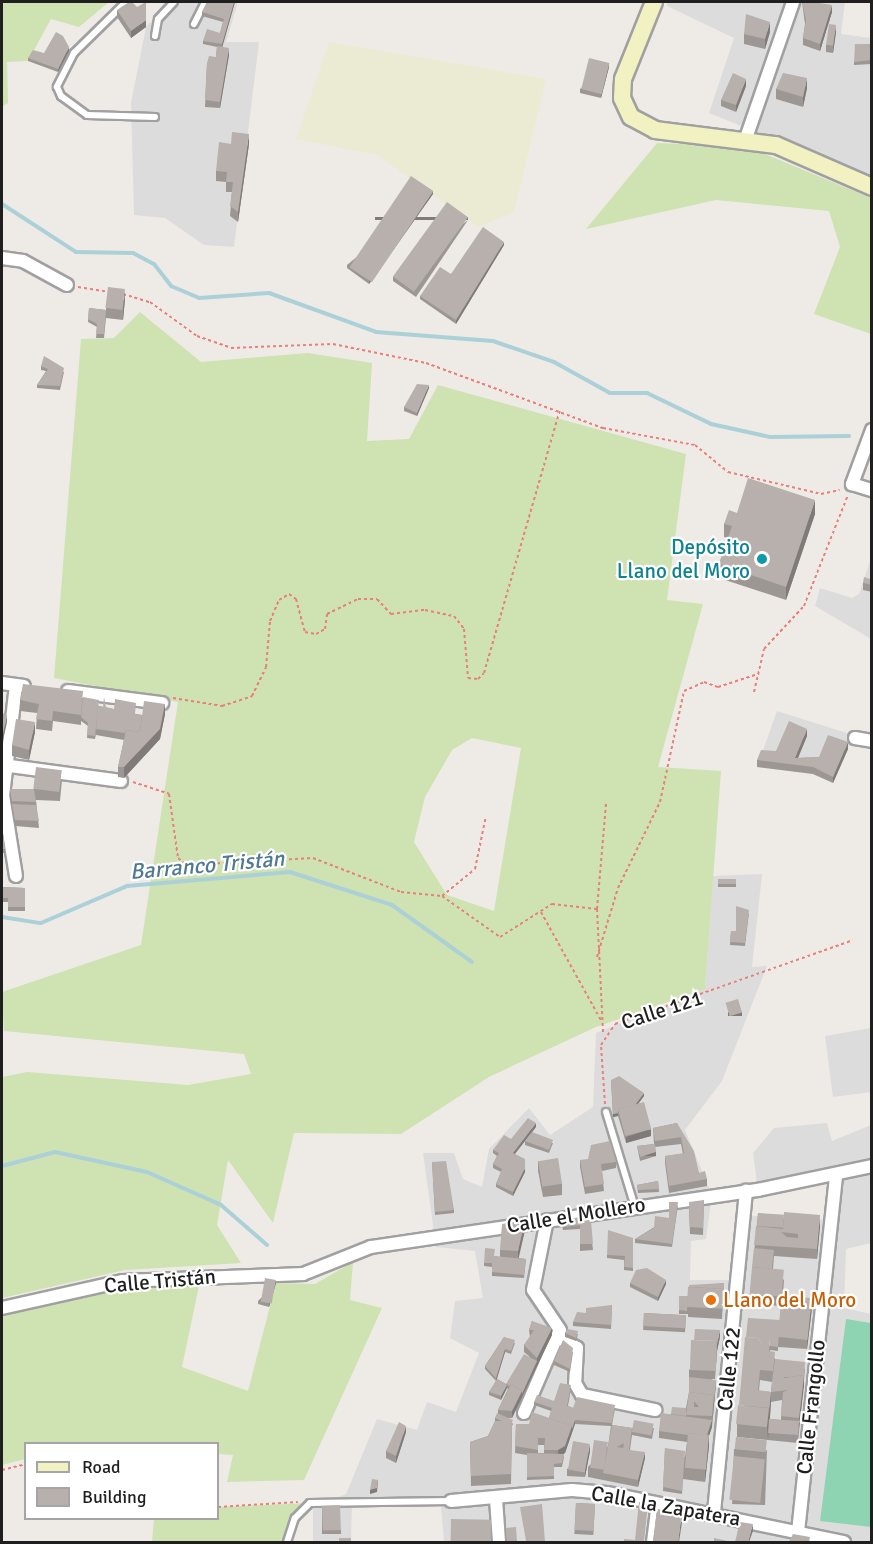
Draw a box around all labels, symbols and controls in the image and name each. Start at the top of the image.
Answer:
place label: Depósito Llano del Moro [617,534,750,584]
marker: Depósito Llano del Moro [755,552,769,566]
water label: Barranco Tristán [129,845,285,885]
street label: Calle 121 [618,985,706,1035]
street label: Calle el Mollero [505,1192,647,1238]
street label: Calle Tristán [103,1264,217,1298]
place label: Llano del Moro [723,1287,856,1313]
marker: Llano del Moro [704,1293,718,1307]
street label: Calle 122 [712,1326,746,1412]
street label: Calle Frangollo [791,1338,831,1476]
legend [24,1442,219,1520]
text: Road [82,1456,121,1478]
street label: Calle la Zapatera [589,1480,743,1532]
text: Building [82,1486,146,1508]

